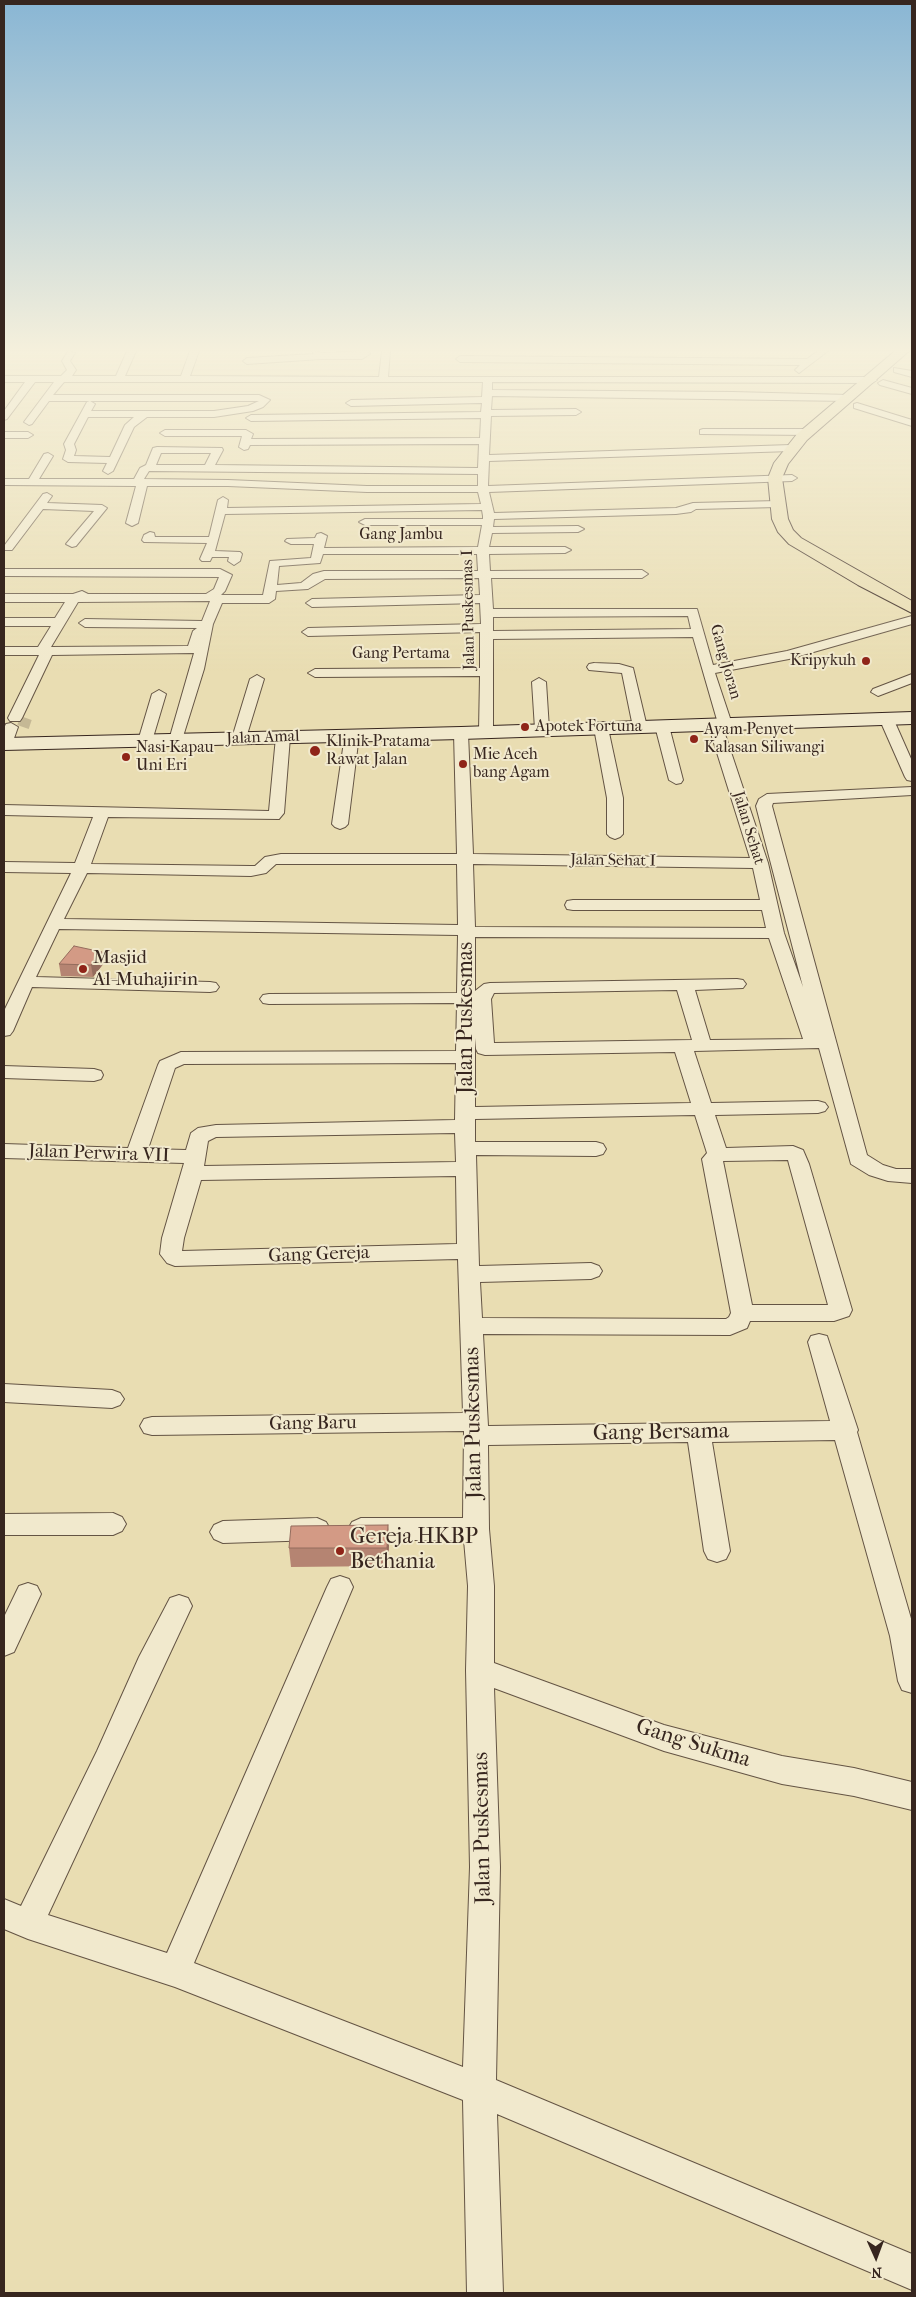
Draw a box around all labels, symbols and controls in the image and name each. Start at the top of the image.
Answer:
street label: Gang Jambu [359,525,443,545]
street label: Jalan Puskesmas I [458,550,480,670]
street label: Gang Joran [705,622,745,702]
street label: Gang Pertama [352,644,450,664]
place label: Kripykuh [790,651,856,671]
marker: Kripykuh [860,655,872,667]
place label: Apotek Fortuna [535,717,642,737]
place label: Ayam Penyet Kalasan Siliwangi [704,720,825,758]
marker: Apotek Fortuna [519,721,531,733]
street label: Jalan Amal [226,727,300,749]
place label: Klinik Pratama Rawat Jalan [326,732,430,770]
marker: Ayam Penyet Kalasan Siliwangi [688,733,700,745]
place label: Nasi Kapau Uni Eri [136,738,214,776]
marker: Klinik Pratama Rawat Jalan [308,744,322,758]
place label: Mie Aceh bang Agam [473,745,550,783]
marker: Nasi Kapau Uni Eri [120,751,132,763]
marker: Mie Aceh bang Agam [457,758,469,770]
street label: Jalan Sehat [728,789,768,867]
street label: Jalan Sehat I [570,851,656,871]
street label: Jalan Puskesmas [454,942,480,1094]
place label: Masjid Al-Muhajirin [93,947,198,991]
marker: Masjid Al-Muhajirin [77,963,89,975]
street label: Jalan Perwira VII [28,1140,170,1168]
street label: Gang Gereja [268,1242,370,1268]
street label: Jalan Puskesmas [459,1347,489,1499]
street label: Gang Baru [269,1412,357,1436]
street label: Gang Bersama [593,1419,729,1447]
place label: Gereja HKBP Bethania [350,1525,478,1576]
marker: Gereja HKBP Bethania [334,1545,346,1557]
street label: Gang Sukma [632,1714,754,1774]
street label: Jalan Puskesmas [468,1752,498,1904]
north arrow [851,2232,901,2282]
text: N [871,2264,882,2281]

